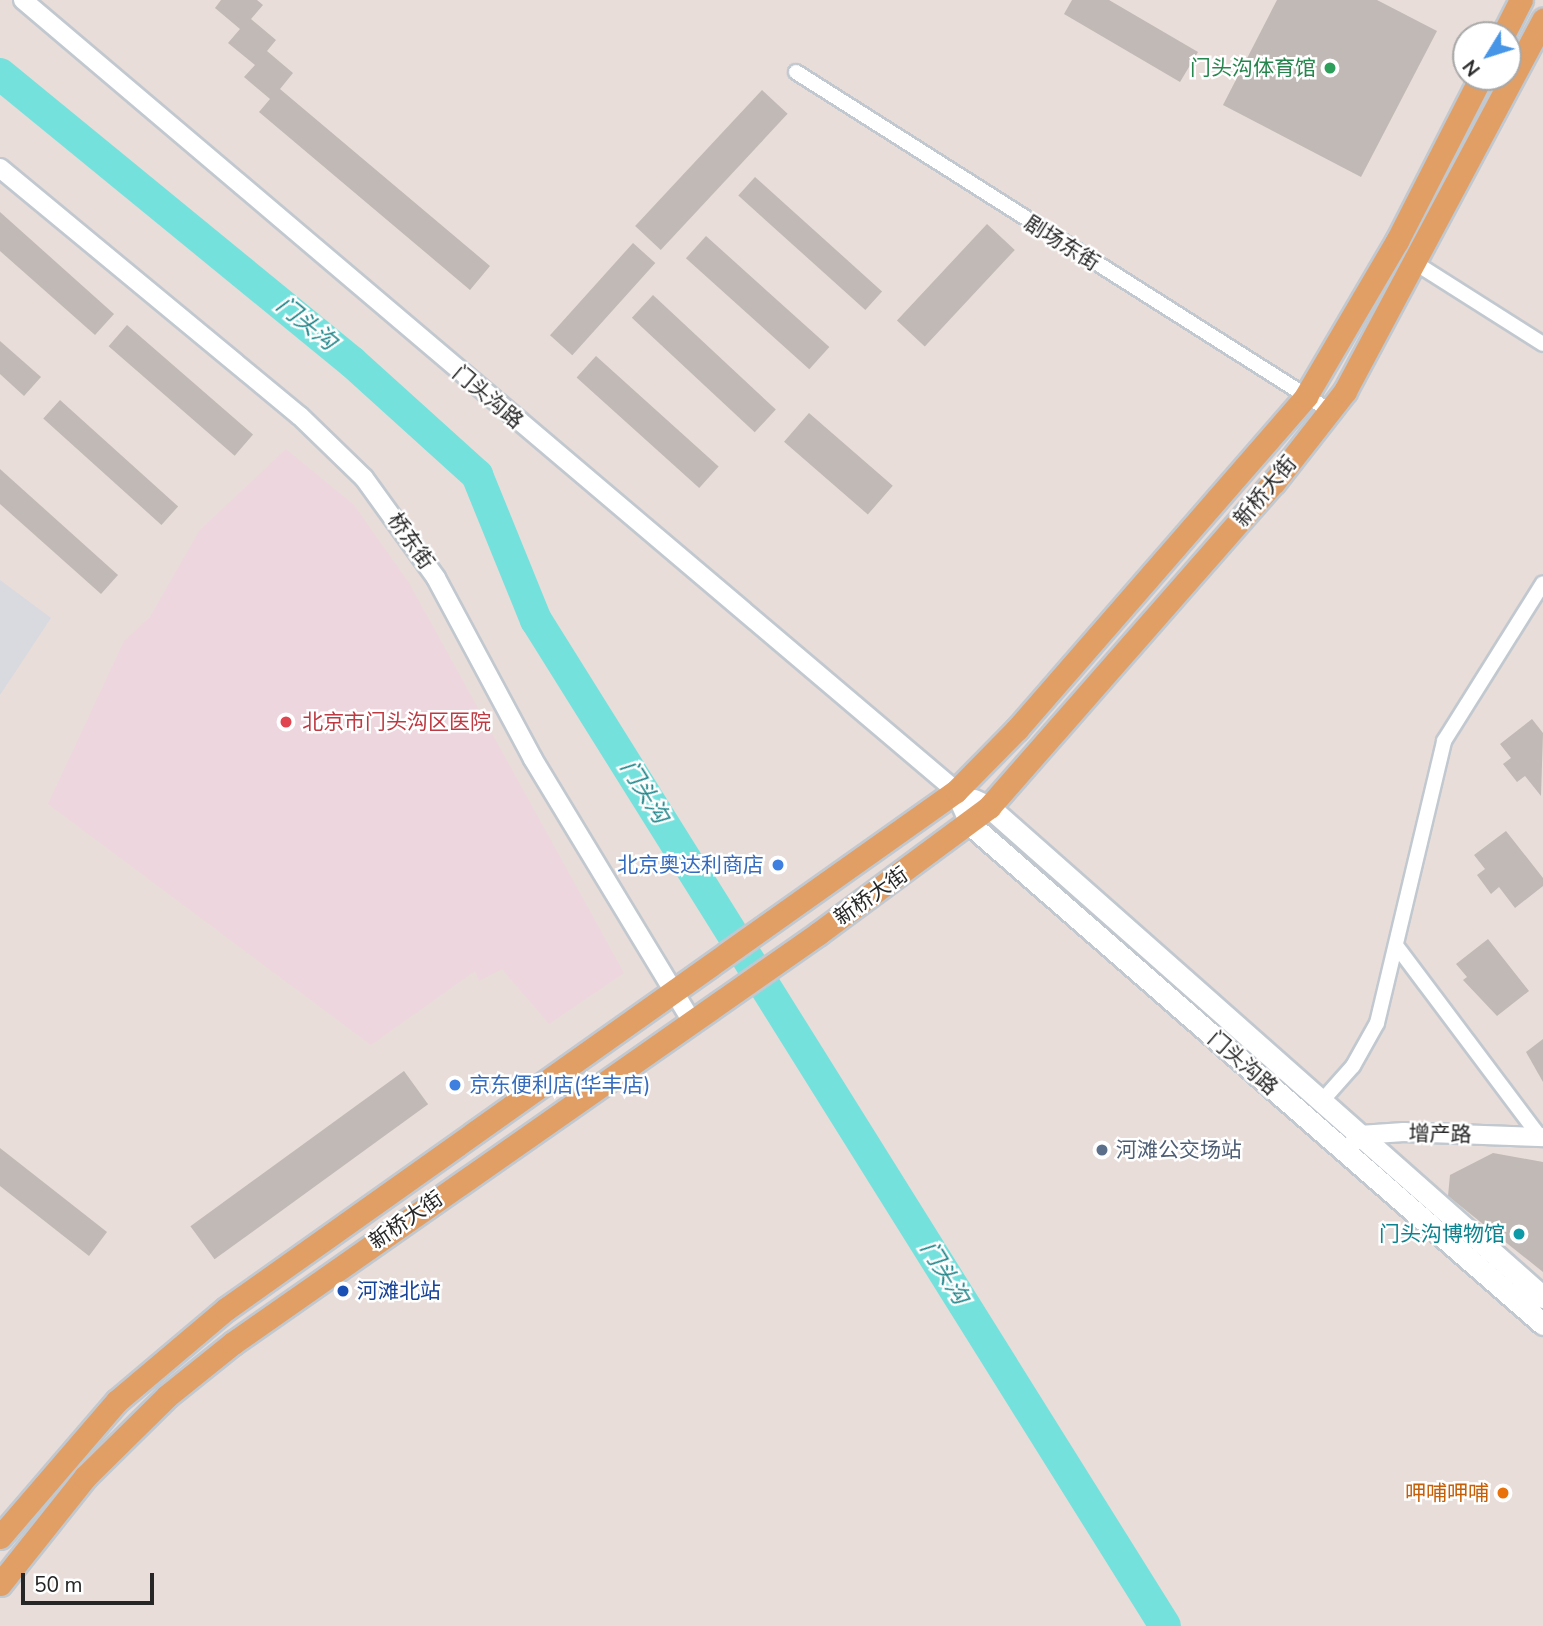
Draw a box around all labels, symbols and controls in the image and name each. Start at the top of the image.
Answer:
north arrow [1452,21,1522,91]
text: N [1457,54,1487,81]
place label: 门头沟体育馆 [1190,55,1316,81]
marker: 门头沟体育馆 [1322,60,1338,76]
street label: 剧场东街 [1020,210,1104,276]
water label: 门头沟 [271,292,341,356]
street label: 门头沟路 [448,360,528,434]
street label: 新桥大街 [1228,451,1302,531]
street label: 桥东街 [383,508,439,574]
place label: 北京市门头沟区医院 [302,709,491,735]
marker: 北京市门头沟区医院 [276,712,296,732]
water label: 门头沟 [614,755,674,829]
place label: 北京奥达利商店 [617,852,764,878]
marker: 北京奥达利商店 [770,857,786,873]
street label: 新桥大街 [829,862,913,930]
street label: 门头沟路 [1203,1026,1283,1100]
place label: 京东便利店(华丰店) [469,1072,650,1098]
marker: 京东便利店(华丰店) [447,1077,463,1093]
street label: 增产路 [1408,1121,1472,1147]
place label: 河滩公交场站 [1116,1137,1242,1163]
marker: 河滩公交场站 [1094,1142,1110,1158]
street label: 新桥大街 [364,1186,448,1254]
place label: 门头沟博物馆 [1379,1221,1505,1247]
marker: 门头沟博物馆 [1511,1226,1527,1242]
water label: 门头沟 [914,1236,974,1310]
place label: 河滩北站 [357,1278,441,1304]
marker: 河滩北站 [335,1283,351,1299]
place label: 呷哺呷哺 [1405,1480,1489,1506]
marker: 呷哺呷哺 [1495,1485,1511,1501]
scale bar [24,1560,158,1604]
text: 50 m [34,1571,83,1599]

